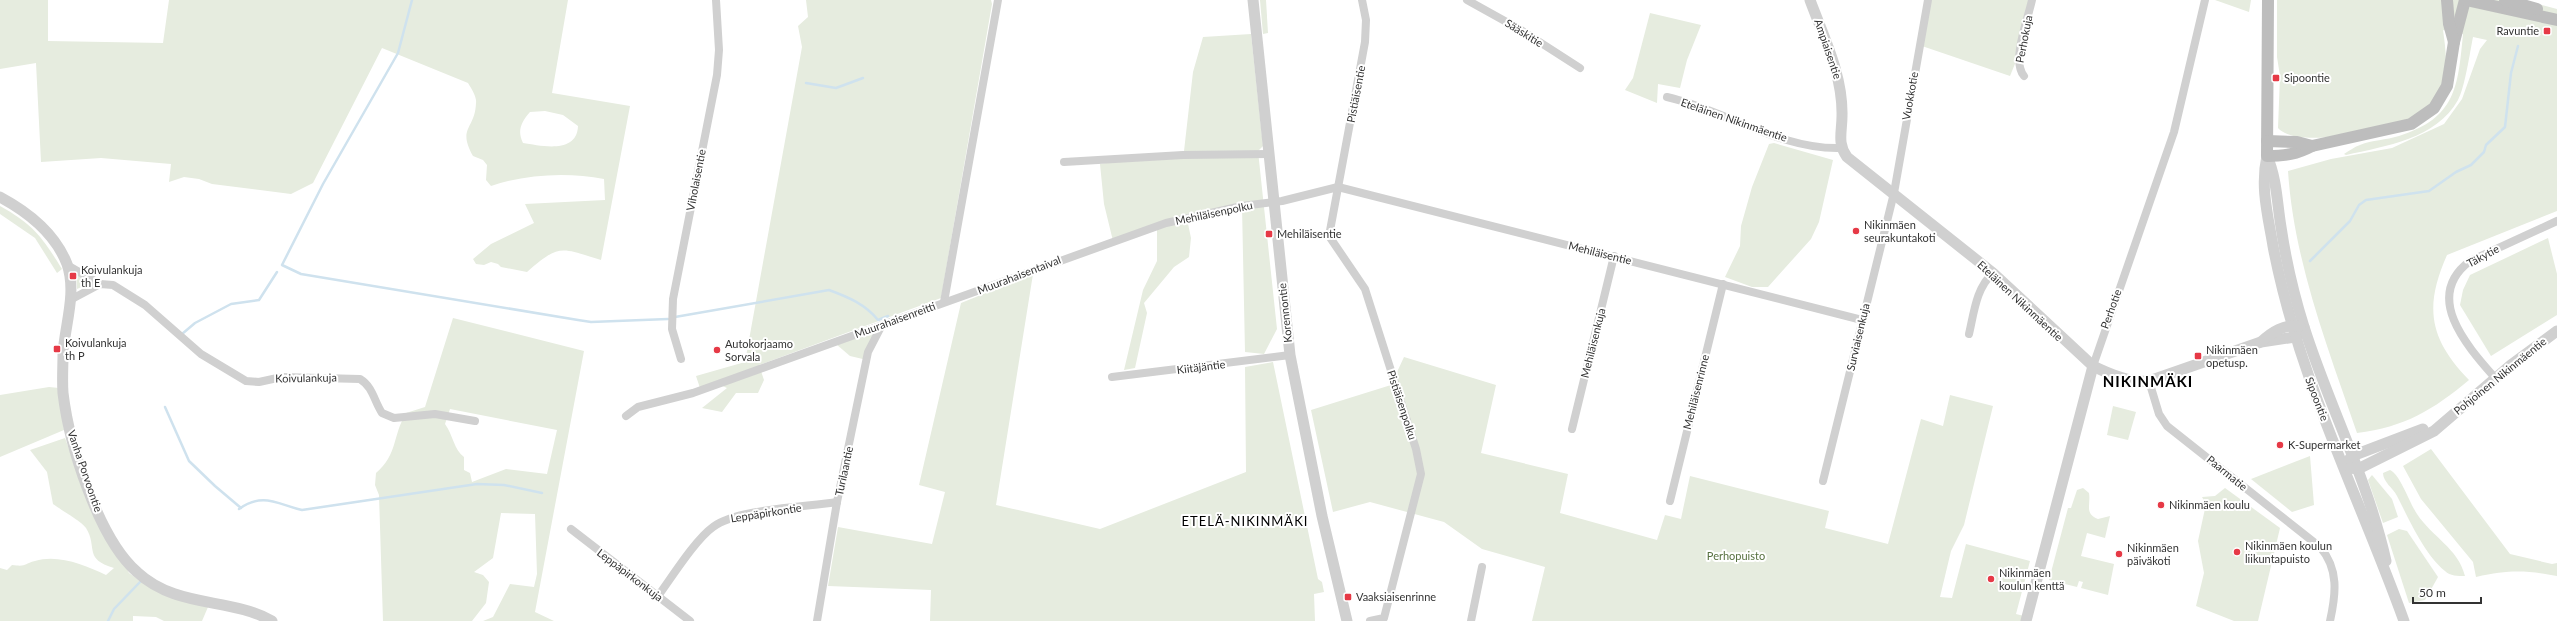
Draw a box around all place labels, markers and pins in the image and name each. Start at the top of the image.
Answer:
place label: Ravuntie [2496,24,2539,37]
marker: Ravuntie [2542,26,2552,36]
place label: Sipoontie [2284,71,2330,84]
marker: Sipoontie [2271,73,2281,83]
place label: Nikinmäen seurakuntakoti [1864,218,1936,244]
marker: Nikinmäen seurakuntakoti [1851,226,1861,236]
place label: Mehiläisentie [1277,227,1342,240]
marker: Mehiläisentie [1264,229,1274,239]
place label: Koivulankuja th E [81,263,143,289]
marker: Koivulankuja th E [68,271,78,281]
place label: Koivulankuja th P [65,336,127,362]
place label: Autokorjaamo Sorvala [725,337,793,363]
place label: Nikinmäen opetusp. [2206,343,2258,369]
marker: Koivulankuja th P [52,344,62,354]
marker: Autokorjaamo Sorvala [712,345,722,355]
marker: Nikinmäen opetusp. [2193,351,2203,361]
place label: K-Supermarket [2288,438,2361,451]
marker: K-Supermarket [2275,440,2285,450]
place label: Nikinmäen koulu [2169,498,2250,511]
marker: Nikinmäen koulu [2156,500,2166,510]
place label: Nikinmäen koulun liikuntapuisto [2245,539,2332,565]
place label: Nikinmäen päiväkoti [2127,541,2179,567]
marker: Nikinmäen koulun liikuntapuisto [2232,547,2242,557]
marker: Nikinmäen päiväkoti [2114,549,2124,559]
place label: Nikinmäen koulun kenttä [1999,566,2064,592]
marker: Nikinmäen koulun kenttä [1986,574,1996,584]
place label: Vaaksiaisenrinne [1356,590,1436,603]
marker: Vaaksiaisenrinne [1343,592,1353,602]

